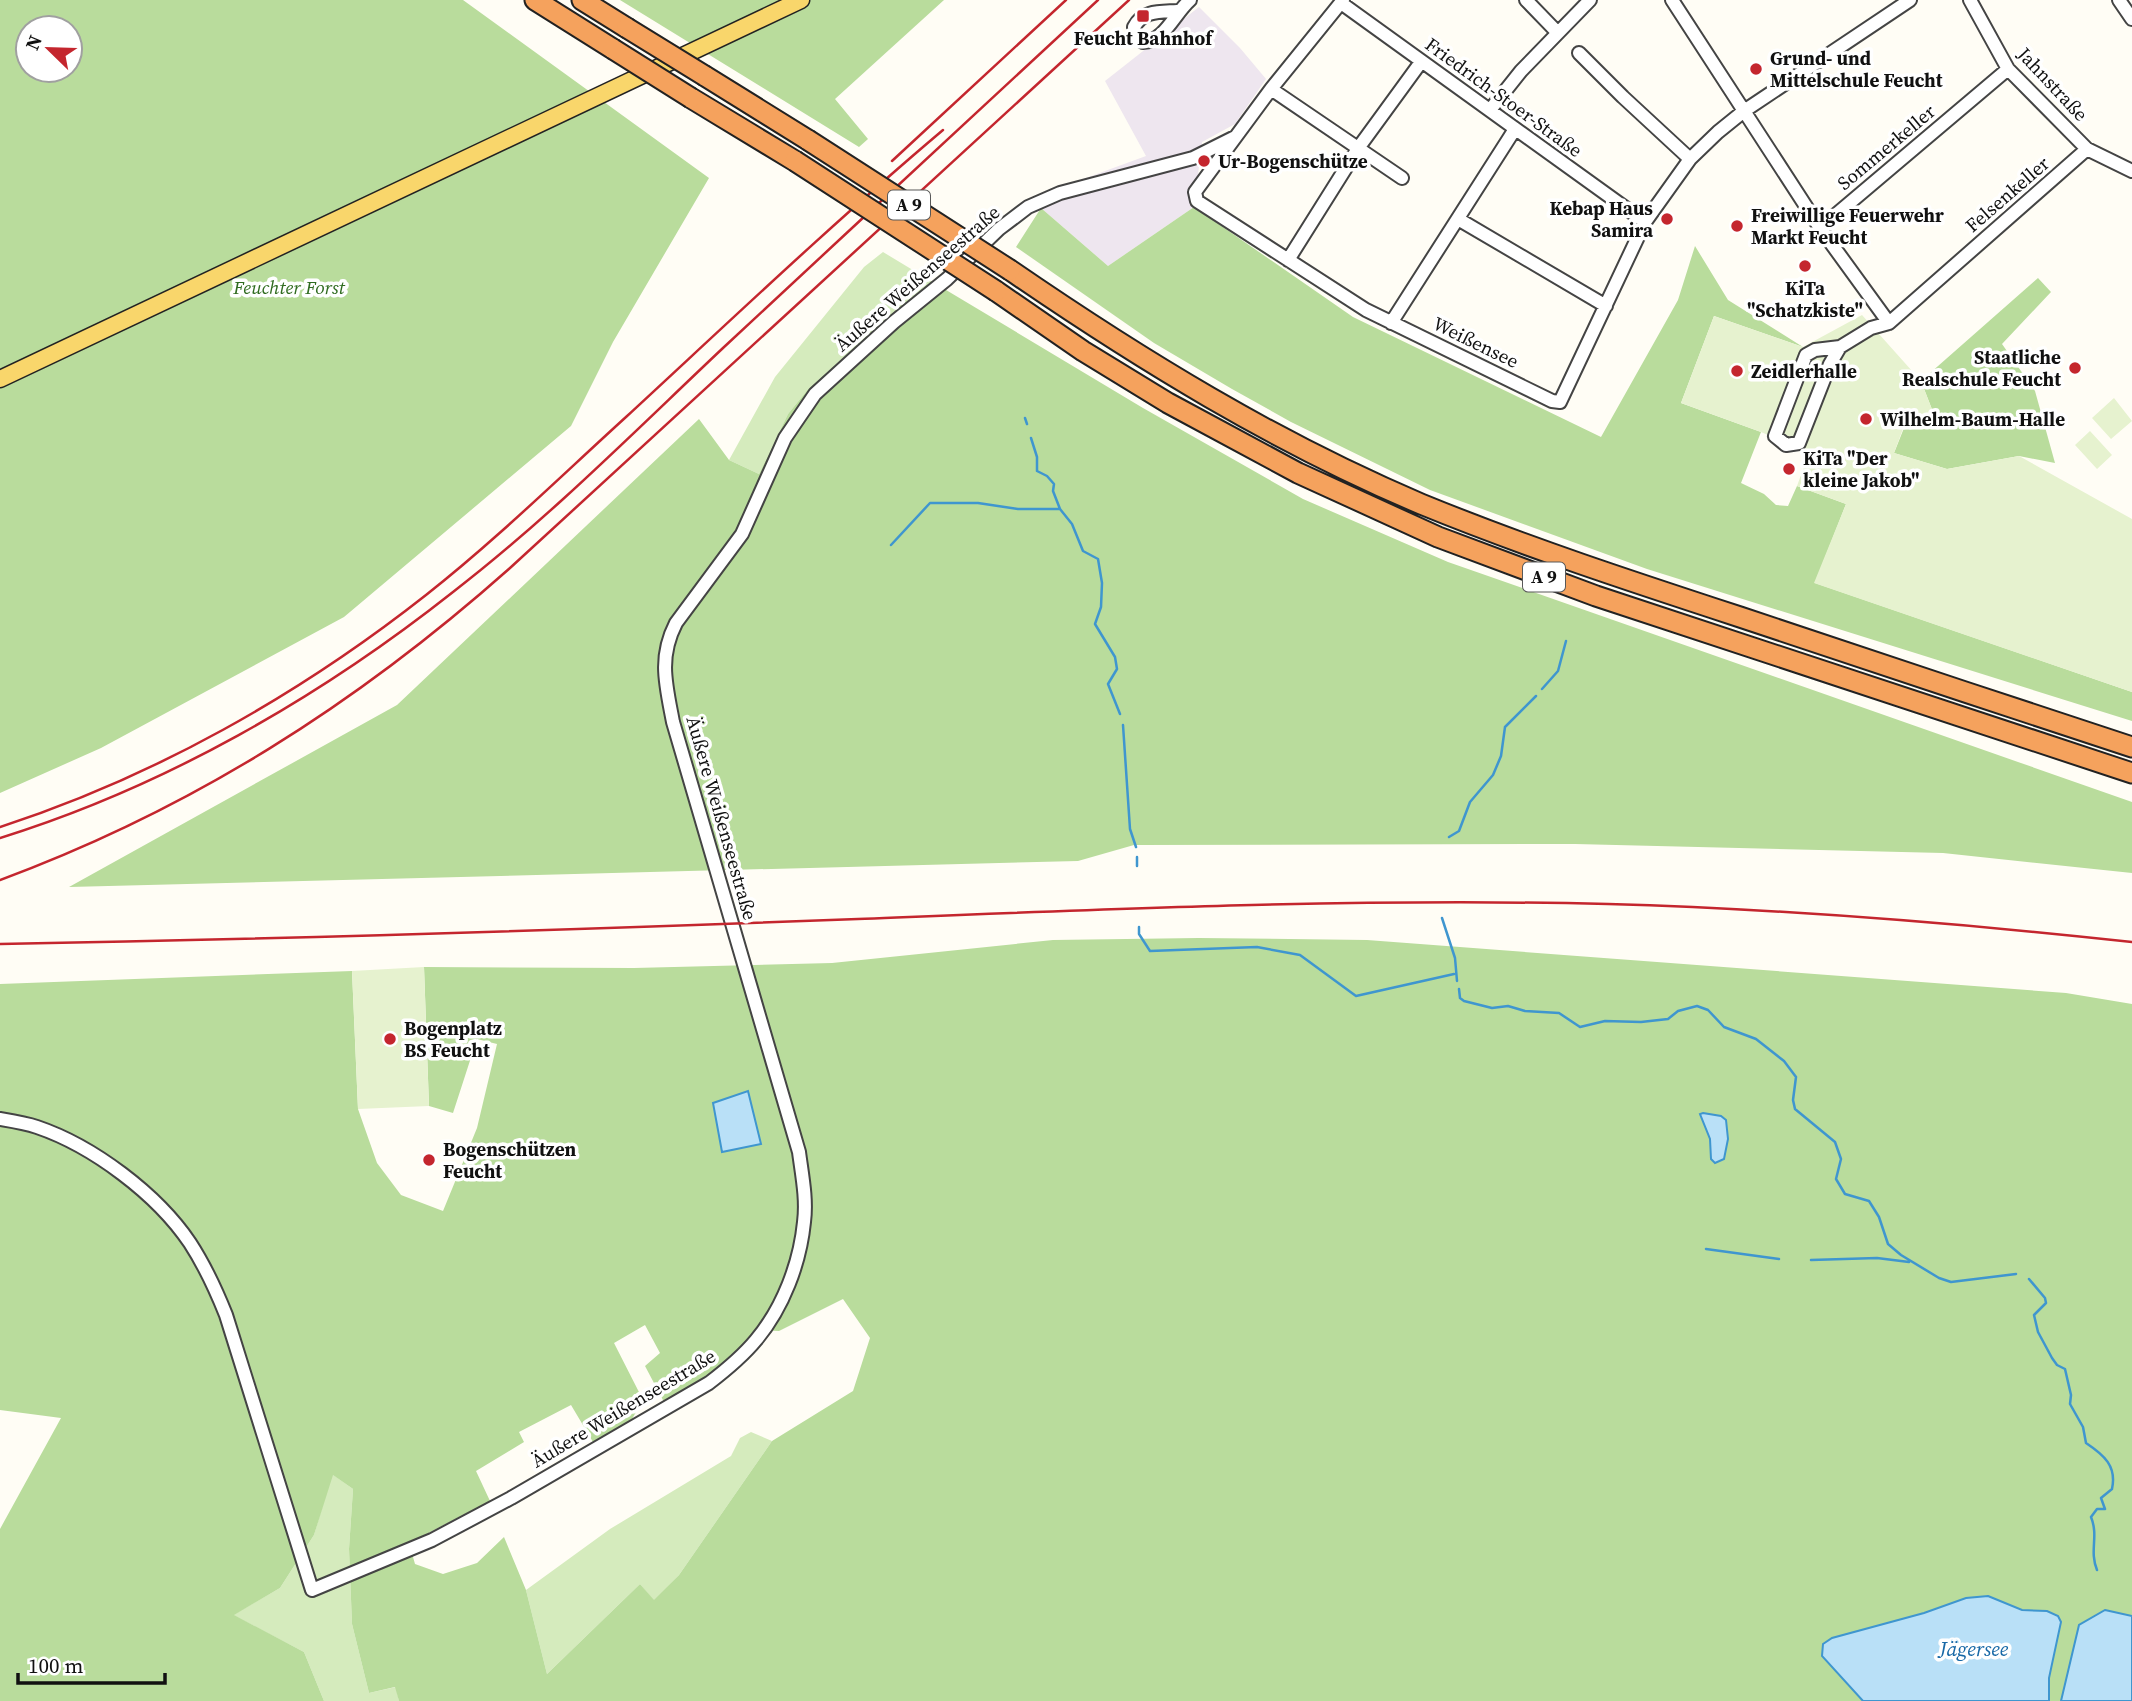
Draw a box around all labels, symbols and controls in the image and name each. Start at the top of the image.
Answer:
marker: Feucht Bahnhof [1135,8,1151,24]
north arrow [14,14,84,84]
place label: Feucht Bahnhof [1074,25,1214,51]
text: N [19,31,48,54]
street label: Friedrich-Stoer-Straße [1420,31,1588,163]
street label: Jahnstraße [2011,41,2094,127]
place label: Grund- und Mittelschule Feucht [1770,45,1943,93]
marker: Grund- und Mittelschule Feucht [1748,61,1764,77]
street label: Sommerkeller [1831,98,1941,196]
place label: Ur-Bogenschütze [1218,148,1368,174]
street label: Felsenkeller [1959,150,2055,238]
marker: Ur-Bogenschütze [1196,153,1212,169]
road number: A 9 [888,190,930,220]
place label: Kebap Haus Samira [1550,195,1654,243]
street label: Äußere Weißenseestraße [829,199,1005,357]
place label: Freiwillige Feuerwehr Markt Feucht [1751,202,1944,250]
marker: Kebap Haus Samira [1659,211,1675,227]
marker: Freiwillige Feuerwehr Markt Feucht [1729,218,1745,234]
marker: KiTa "Schatzkiste" [1797,258,1813,274]
park label: Feuchter Forst [232,274,345,300]
place label: KiTa "Schatzkiste" [1747,275,1863,323]
street label: Weißensee [1429,310,1523,374]
place label: Staatliche Realschule Feucht [1902,344,2061,392]
place label: Zeidlerhalle [1751,358,1857,384]
marker: Staatliche Realschule Feucht [2067,360,2083,376]
marker: Zeidlerhalle [1729,363,1745,379]
place label: Wilhelm-Baum-Halle [1880,406,2065,432]
marker: Wilhelm-Baum-Halle [1858,411,1874,427]
place label: KiTa "Der kleine Jakob" [1803,445,1920,493]
marker: KiTa "Der kleine Jakob" [1781,461,1797,477]
road number: A 9 [1523,562,1565,592]
street label: Äußere Weißenseestraße [680,713,764,923]
place label: Bogenplatz BS Feucht [404,1015,502,1063]
marker: Bogenplatz BS Feucht [382,1031,398,1047]
place label: Bogenschützen Feucht [443,1136,577,1184]
marker: Bogenschützen Feucht [421,1152,437,1168]
street label: Äußere Weißenseestraße [526,1343,720,1473]
water label: Jägersee [1937,1634,2009,1663]
scale bar [18,1642,164,1686]
text: 100 m [28,1651,83,1680]

